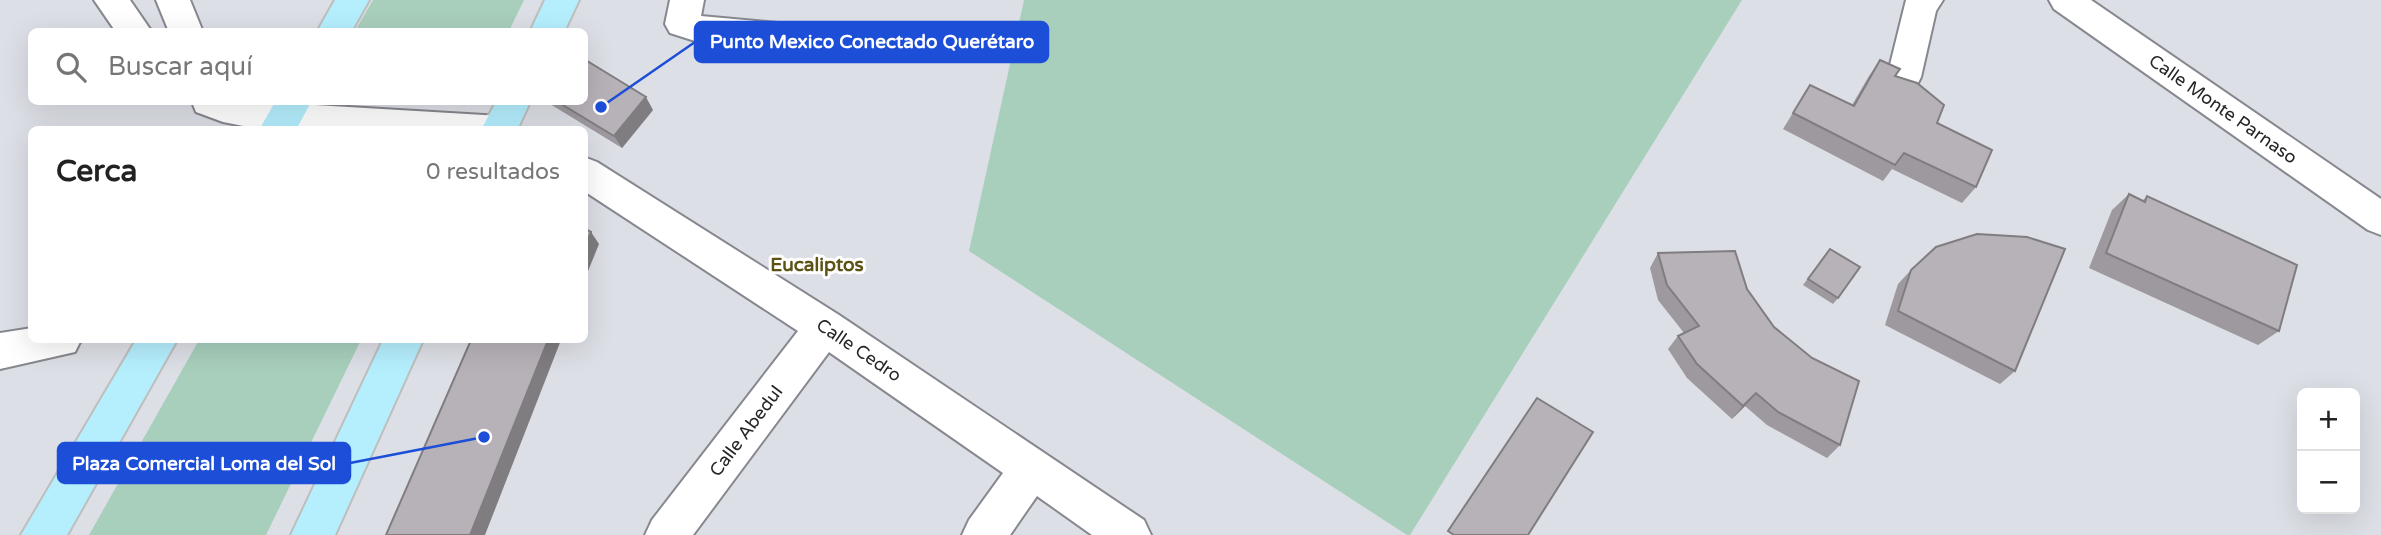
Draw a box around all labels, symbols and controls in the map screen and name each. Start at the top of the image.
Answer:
callout: Punto Mexico Conectado Querétaro [695,22,1048,62]
search box [28,28,588,105]
text: Punto Mexico Conectado Querétaro [710,31,1034,53]
icon: search [52,48,90,86]
street label: Calle Monte Parnaso [2145,49,2302,169]
text: Buscar aquí [108,51,253,82]
text: Cerca [56,153,137,190]
text: 0 resultados [426,158,560,186]
district label: Eucaliptos [770,254,864,277]
street label: Calle Cedro [812,314,906,386]
street label: Calle Abedul [705,381,787,481]
map controls [2297,388,2360,514]
button: + [2297,388,2360,451]
callout: Plaza Comercial Loma del Sol [58,443,350,483]
button: − [2297,451,2360,514]
text: Plaza Comercial Loma del Sol [72,453,336,475]

